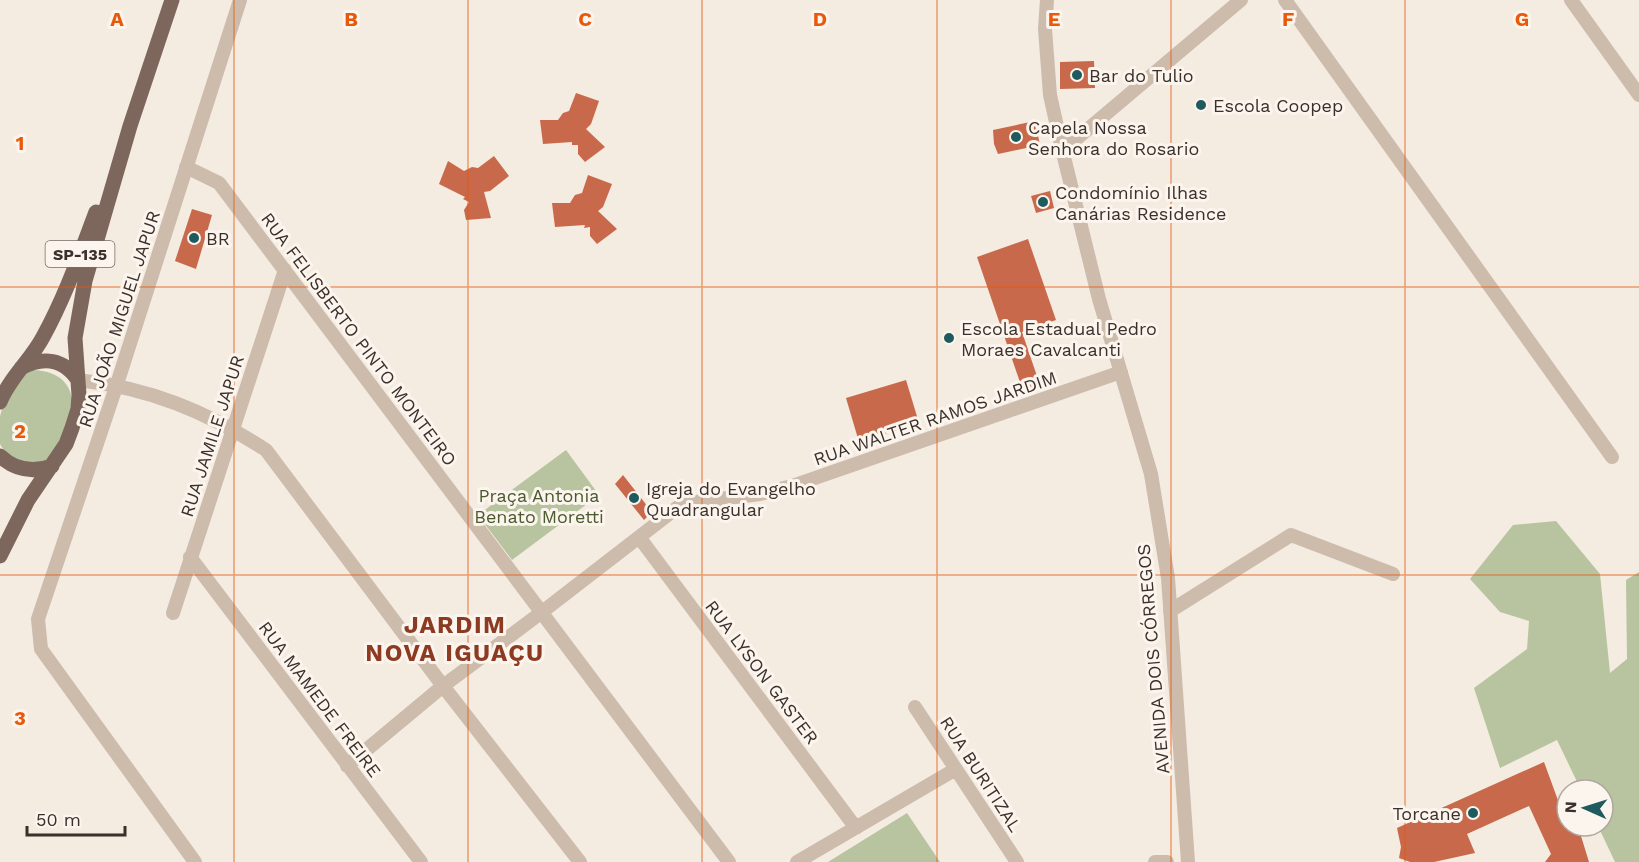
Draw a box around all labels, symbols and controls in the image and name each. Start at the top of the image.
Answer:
text: A [110,7,124,31]
text: B [344,7,358,31]
text: C [578,7,592,31]
text: D [813,7,827,31]
text: E [1048,7,1060,31]
text: F [1282,7,1294,31]
text: G [1515,7,1529,31]
place label: Bar do Tulio [1089,65,1194,86]
marker: Bar do Tulio [1070,68,1084,82]
place label: Escola Coopep [1213,95,1343,116]
marker: Escola Coopep [1194,98,1208,112]
place label: Capela Nossa Senhora do Rosario [1028,117,1199,159]
marker: Capela Nossa Senhora do Rosario [1009,130,1023,144]
text: 1 [16,131,24,155]
place label: Condomínio Ilhas Canárias Residence [1055,182,1226,224]
marker: Condomínio Ilhas Canárias Residence [1036,195,1050,209]
street label: RUA JOÃO MIGUEL JAPUR [74,208,164,430]
street label: RUA FELISBERTO PINTO MONTEIRO [257,208,461,470]
place label: BR [206,228,230,249]
marker: BR [187,231,201,245]
road number: SP-135 [46,241,115,267]
place label: Escola Estadual Pedro Moraes Cavalcanti [961,318,1157,360]
marker: Escola Estadual Pedro Moraes Cavalcanti [942,331,956,345]
street label: RUA JAMILE JAPUR [176,352,248,520]
street label: RUA WALTER RAMOS JARDIM [811,366,1059,470]
text: 2 [14,419,26,443]
place label: Igreja do Evangelho Quadrangular [646,478,816,520]
park label: Praça Antonia Benato Moretti [474,485,604,527]
marker: Igreja do Evangelho Quadrangular [627,491,641,505]
street label: AVENIDA DOIS CÓRREGOS [1132,543,1174,775]
street label: RUA LYSON GASTER [701,596,823,748]
district label: JARDIM NOVA IGUAÇU [365,611,545,667]
street label: RUA MAMEDE FREIRE [255,617,385,781]
text: 3 [14,706,26,730]
street label: RUA BURITIZAL [936,712,1026,836]
north arrow [1555,778,1615,838]
scale bar [27,799,124,837]
text: N [1561,801,1580,814]
place label: Torcane [1392,803,1461,824]
marker: Torcane [1466,806,1480,820]
text: 50 m [36,809,81,830]

